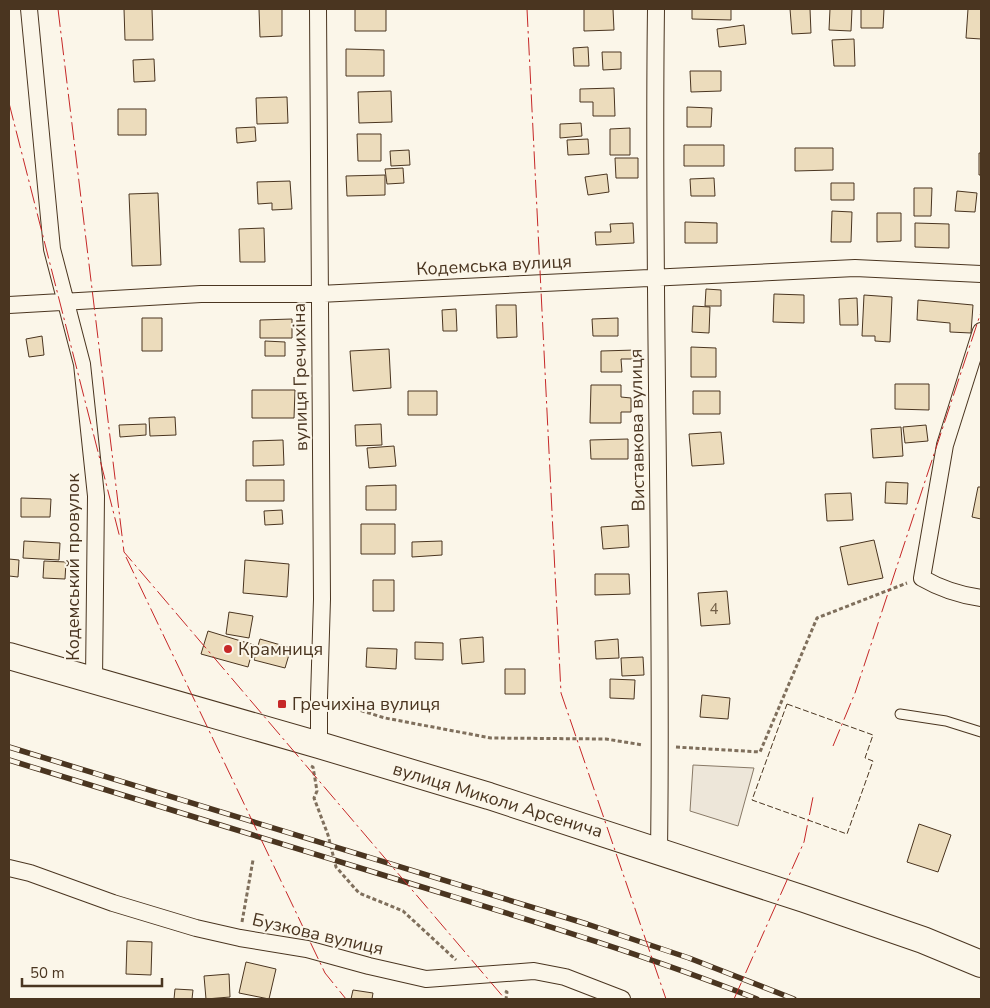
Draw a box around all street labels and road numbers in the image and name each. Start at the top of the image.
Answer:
street label: Кодемська вулиця [416,249,572,281]
street label: вулиця Гречихіна [287,303,313,451]
street label: Виставкова вулиця [624,348,650,512]
street label: Кодемський провулок [61,473,85,661]
street label: вулиця Миколи Арсенича [390,757,606,843]
street label: Бузкова вулиця [250,907,386,961]

